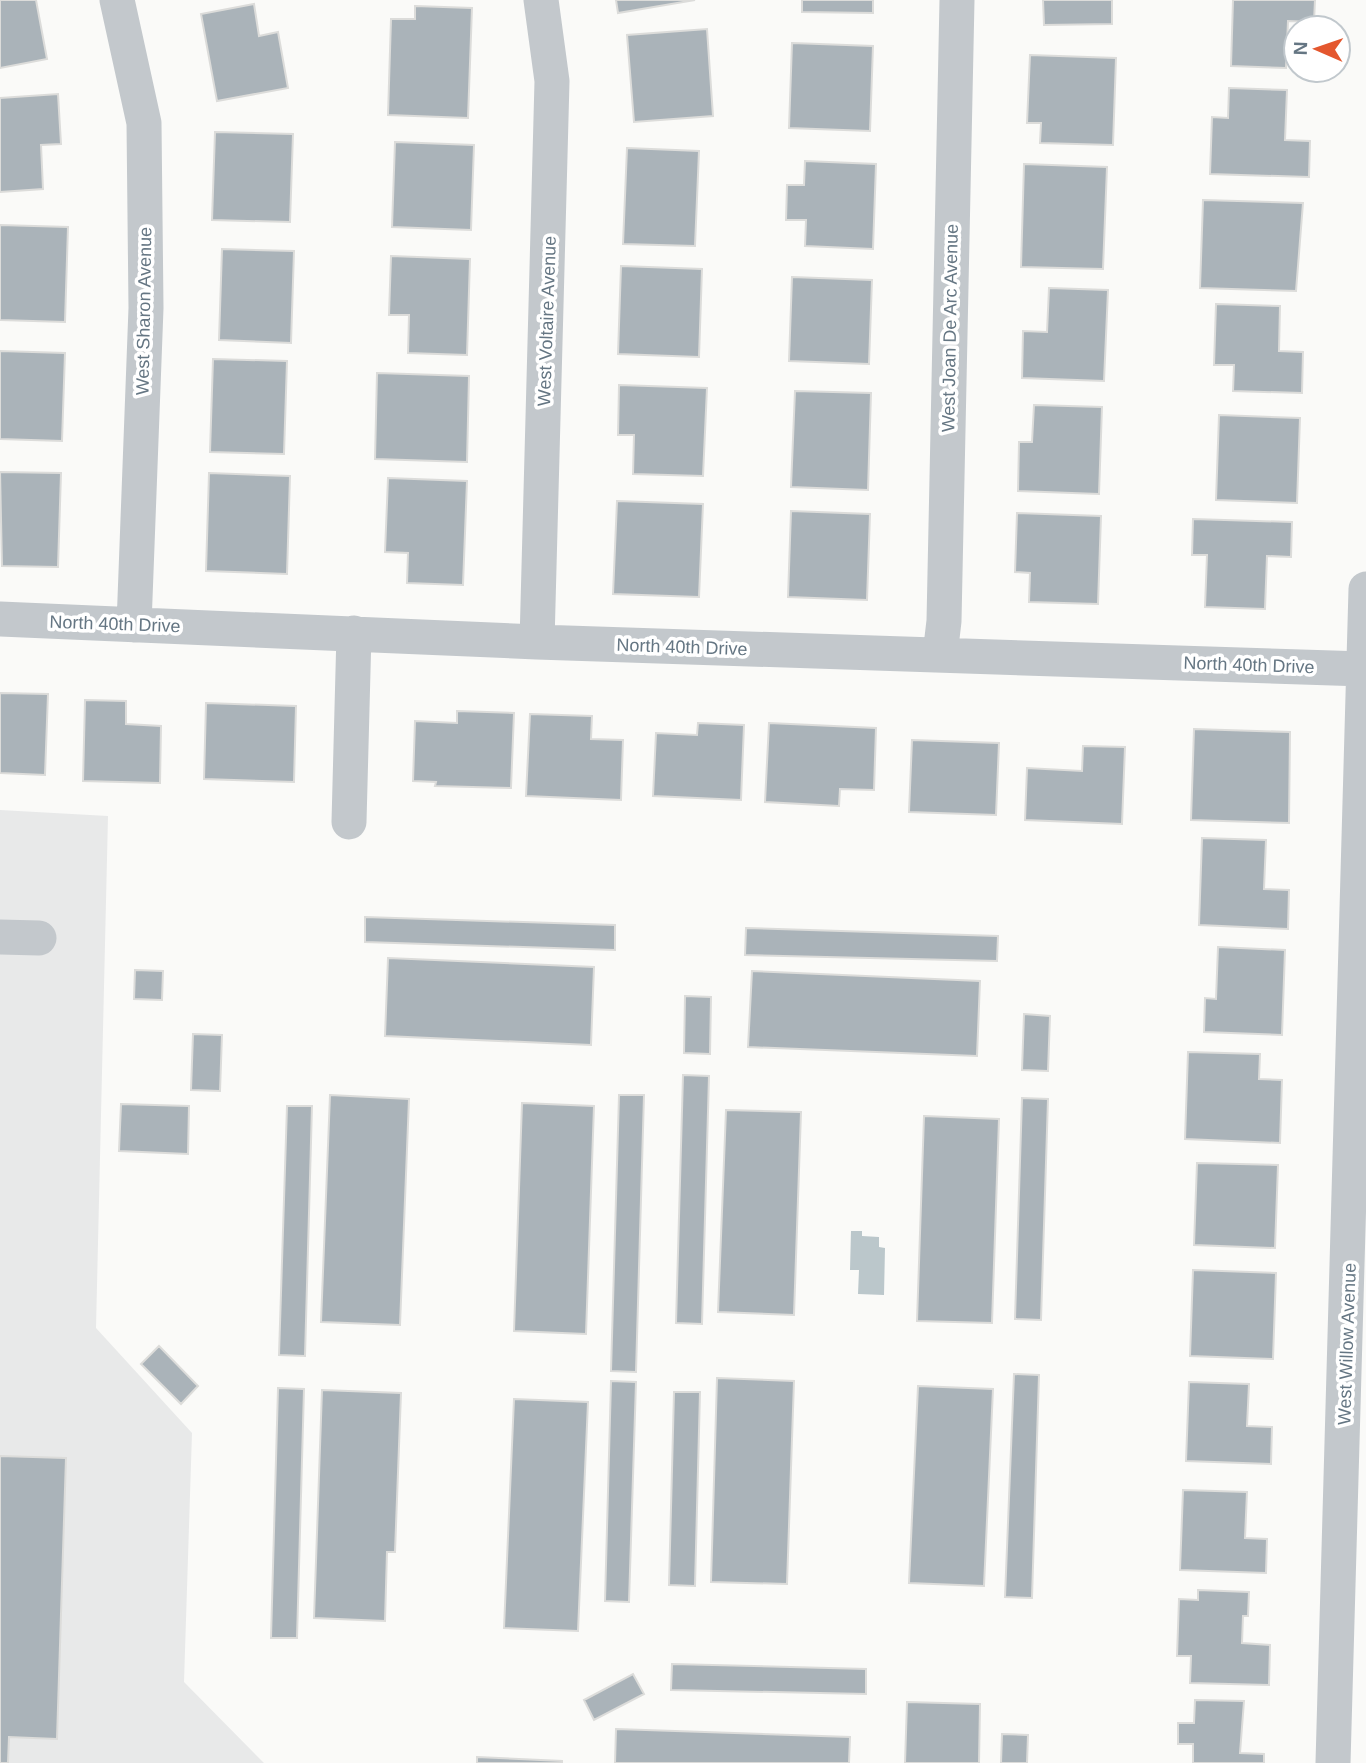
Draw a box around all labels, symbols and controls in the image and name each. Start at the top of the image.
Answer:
north arrow [1282,14,1352,84]
text: N [1290,41,1311,56]
street label: West Joan De Arc Avenue [938,224,962,432]
street label: West Sharon Avenue [133,227,155,395]
street label: West Voltaire Avenue [534,235,560,407]
street label: North 40th Drive [49,612,181,636]
street label: North 40th Drive [616,635,748,659]
street label: North 40th Drive [1183,653,1315,677]
street label: West Willow Avenue [1334,1262,1360,1426]

